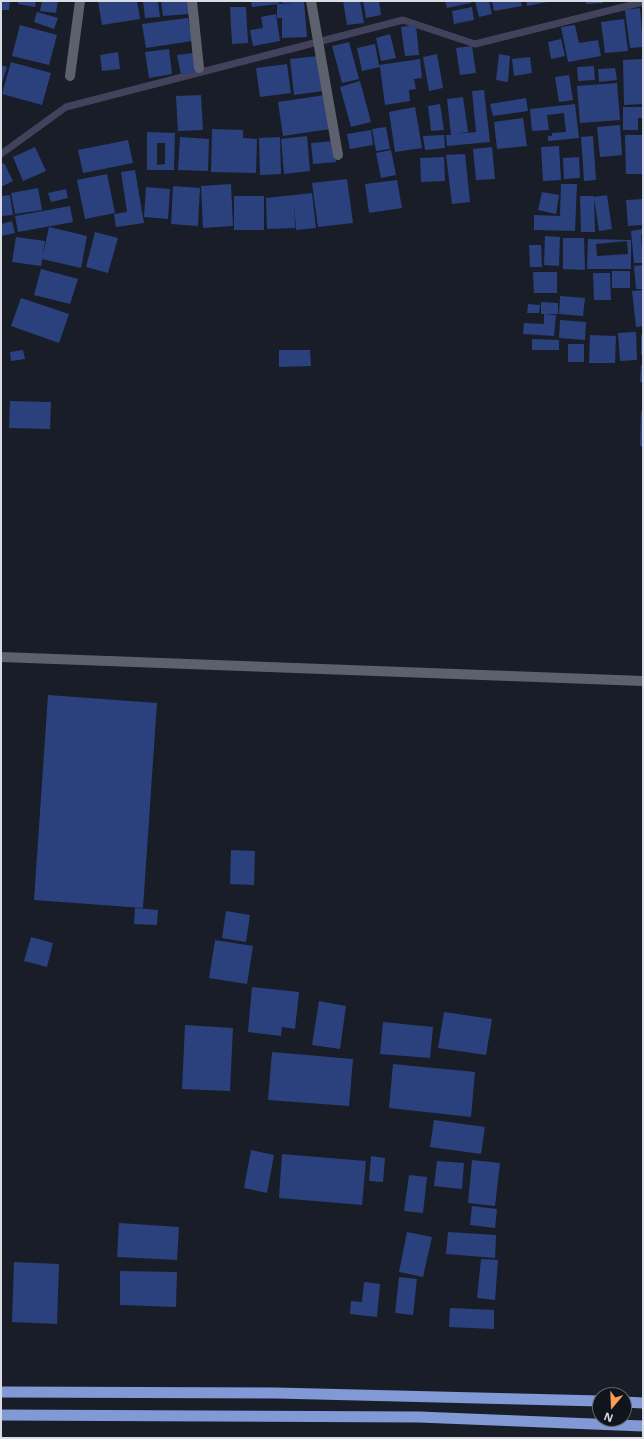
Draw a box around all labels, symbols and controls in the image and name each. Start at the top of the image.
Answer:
north arrow [592,1387,632,1427]
text: N [602,1409,615,1426]

